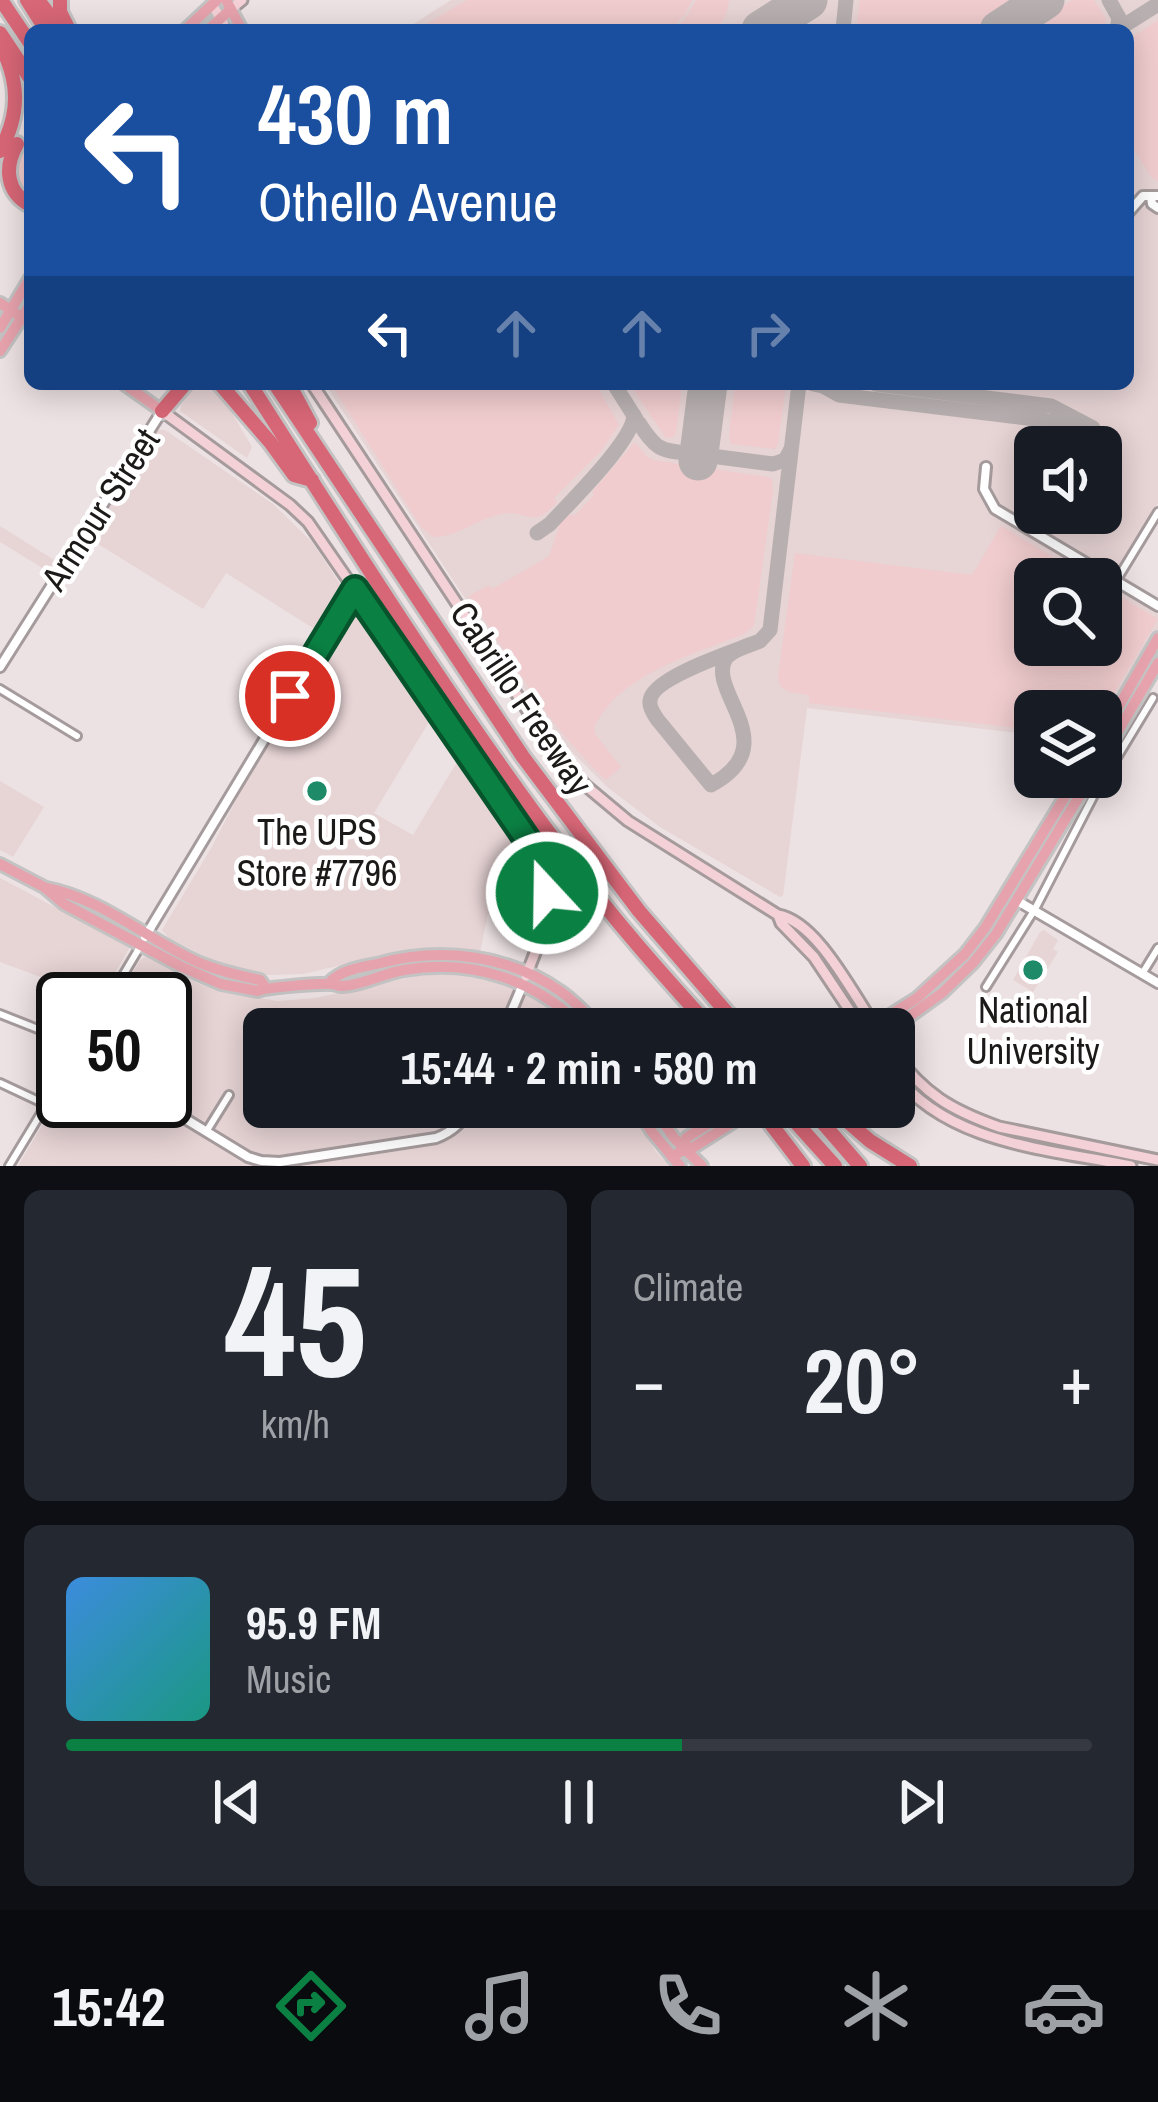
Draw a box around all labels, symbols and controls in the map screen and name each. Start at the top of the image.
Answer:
text: 430 m [258,57,453,170]
icon: left [60,72,216,228]
text: Othello Avenue [258,165,558,238]
icon: left [357,300,423,366]
icon: ahead [483,300,549,366]
icon: ahead [609,300,675,366]
icon: right [735,300,801,366]
street label: Armour Street [29,419,170,600]
map controls [1014,426,1122,798]
button: sound [1014,426,1122,534]
button: search [1014,558,1122,666]
street label: Cabrillo Freeway [440,592,604,804]
pin [239,645,341,747]
icon: arrive [257,663,323,729]
button: layers [1014,690,1122,798]
marker: The UPS Store #7796 [304,778,330,804]
place label: The UPS Store #7796 [237,808,397,897]
position arrow [484,830,610,956]
marker: National University [1020,957,1046,983]
speed limit sign: 50 [36,972,192,1128]
place label: National University [967,986,1100,1075]
text: 15:44 · 2 min · 580 m [401,1037,757,1098]
text: 45 [224,1215,367,1425]
text: Climate [633,1261,743,1313]
text: 20° [803,1320,922,1441]
text: − [633,1336,665,1425]
text: + [1060,1336,1092,1425]
text: km/h [261,1398,330,1450]
text: 95.9 FM [246,1592,381,1653]
text: Music [246,1653,331,1705]
icon: previous [204,1769,270,1835]
icon: pause [546,1769,612,1835]
icon: next [888,1769,954,1835]
icon: directions [269,1964,353,2048]
icon: music [458,1964,542,2048]
icon: phone [646,1964,730,2048]
icon: climate [834,1964,918,2048]
icon: car [1022,1964,1106,2048]
text: 15:42 [52,1970,165,2043]

